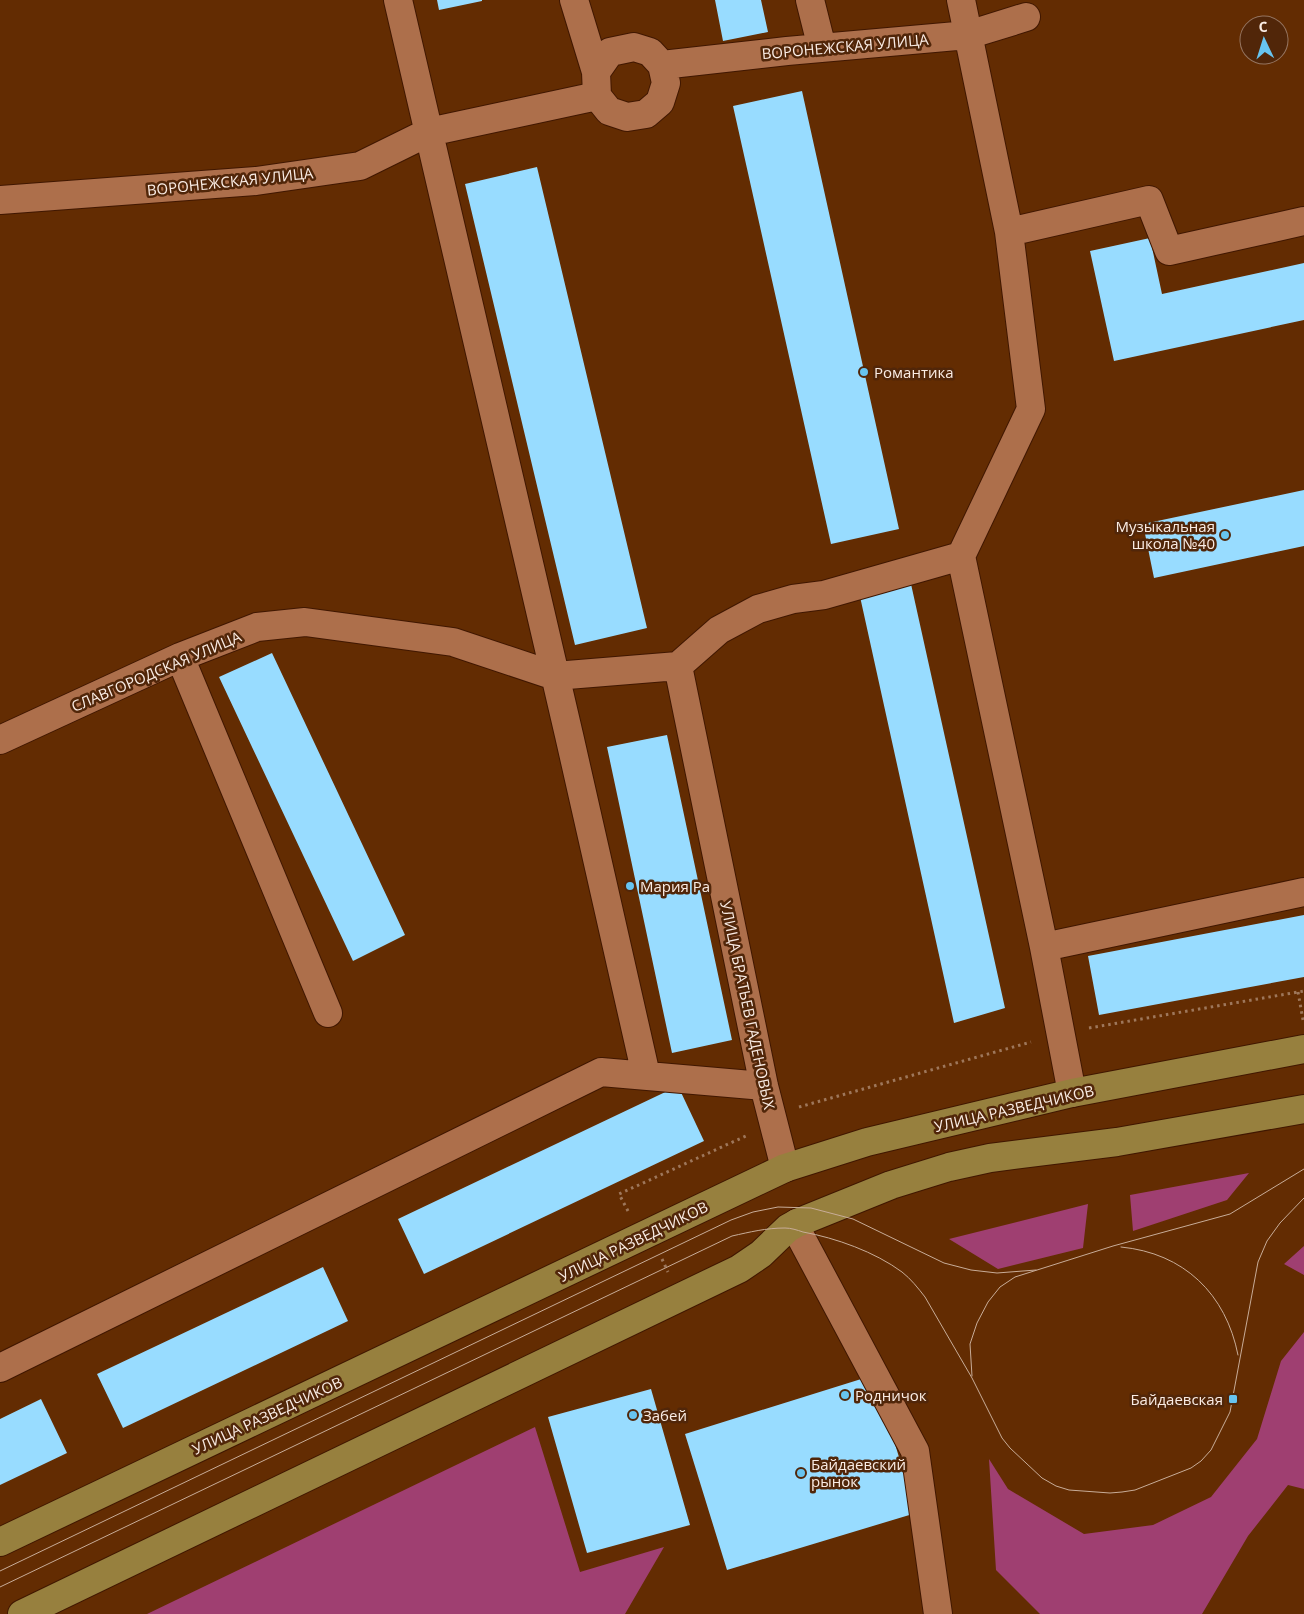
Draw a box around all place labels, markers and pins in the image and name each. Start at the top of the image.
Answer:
place label: Романтика [874,362,954,382]
marker: Романтика [858,366,870,378]
place label: Музыкальная школа №40 [1116,516,1215,553]
marker: Музыкальная школа №40 [1219,529,1231,541]
place label: Мария Ра [640,876,710,896]
marker: Мария Ра [624,880,636,892]
place label: Родничок [855,1385,927,1405]
marker: Родничок [839,1389,851,1401]
place label: Байдаевская [1130,1389,1223,1409]
marker: Байдаевская [1227,1393,1239,1405]
place label: Забей [643,1405,687,1425]
marker: Забей [627,1409,639,1421]
place label: Байдаевский рынок [811,1454,906,1491]
marker: Байдаевский рынок [795,1467,807,1479]

